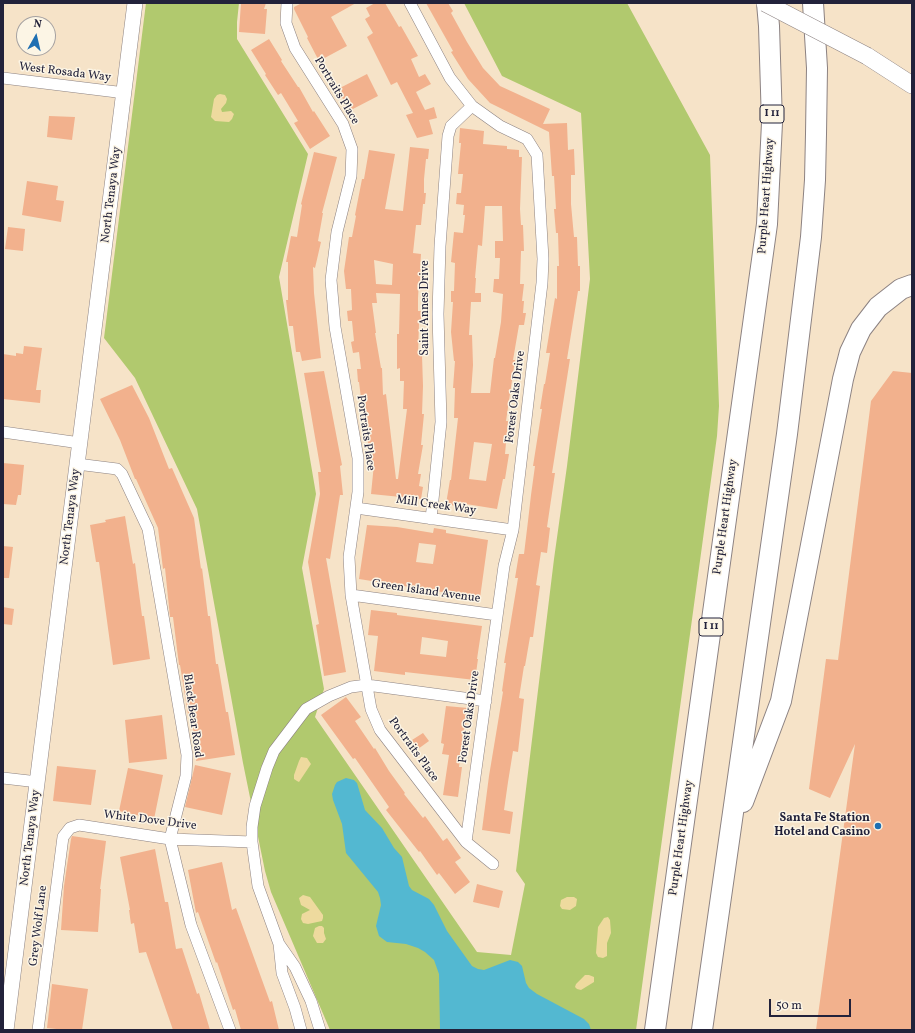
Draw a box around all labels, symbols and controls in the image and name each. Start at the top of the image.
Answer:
north arrow [16,16,56,56]
text: N [33,17,43,33]
street label: Portraits Place [310,55,362,127]
street label: West Rosada Way [18,60,112,86]
road number: I 11 [760,105,784,123]
street label: Purple Heart Highway [756,137,778,255]
street label: North Tenaya Way [99,146,125,244]
street label: Saint Annes Drive [419,260,433,356]
street label: Forest Oaks Drive [503,350,529,444]
street label: Portraits Place [353,394,377,472]
street label: Purple Heart Highway [711,458,741,576]
street label: North Tenaya Way [58,468,84,566]
street label: Mill Creek Way [395,493,477,519]
street label: Green Island Avenue [371,577,481,607]
road number: I 11 [699,618,723,636]
street label: Forest Oaks Drive [456,670,484,764]
street label: Black Bear Road [179,673,205,759]
street label: Portraits Place [385,715,441,785]
street label: Purple Heart Highway [667,779,697,897]
street label: North Tenaya Way [18,789,44,887]
street label: White Dove Drive [103,808,197,834]
place label: Santa Fe Station Hotel and Casino [774,812,870,840]
marker: Santa Fe Station Hotel and Casino [873,821,883,831]
street label: Grey Wolf Lane [27,885,51,967]
scale bar [771,991,853,1017]
text: 50 m [776,998,802,1014]

